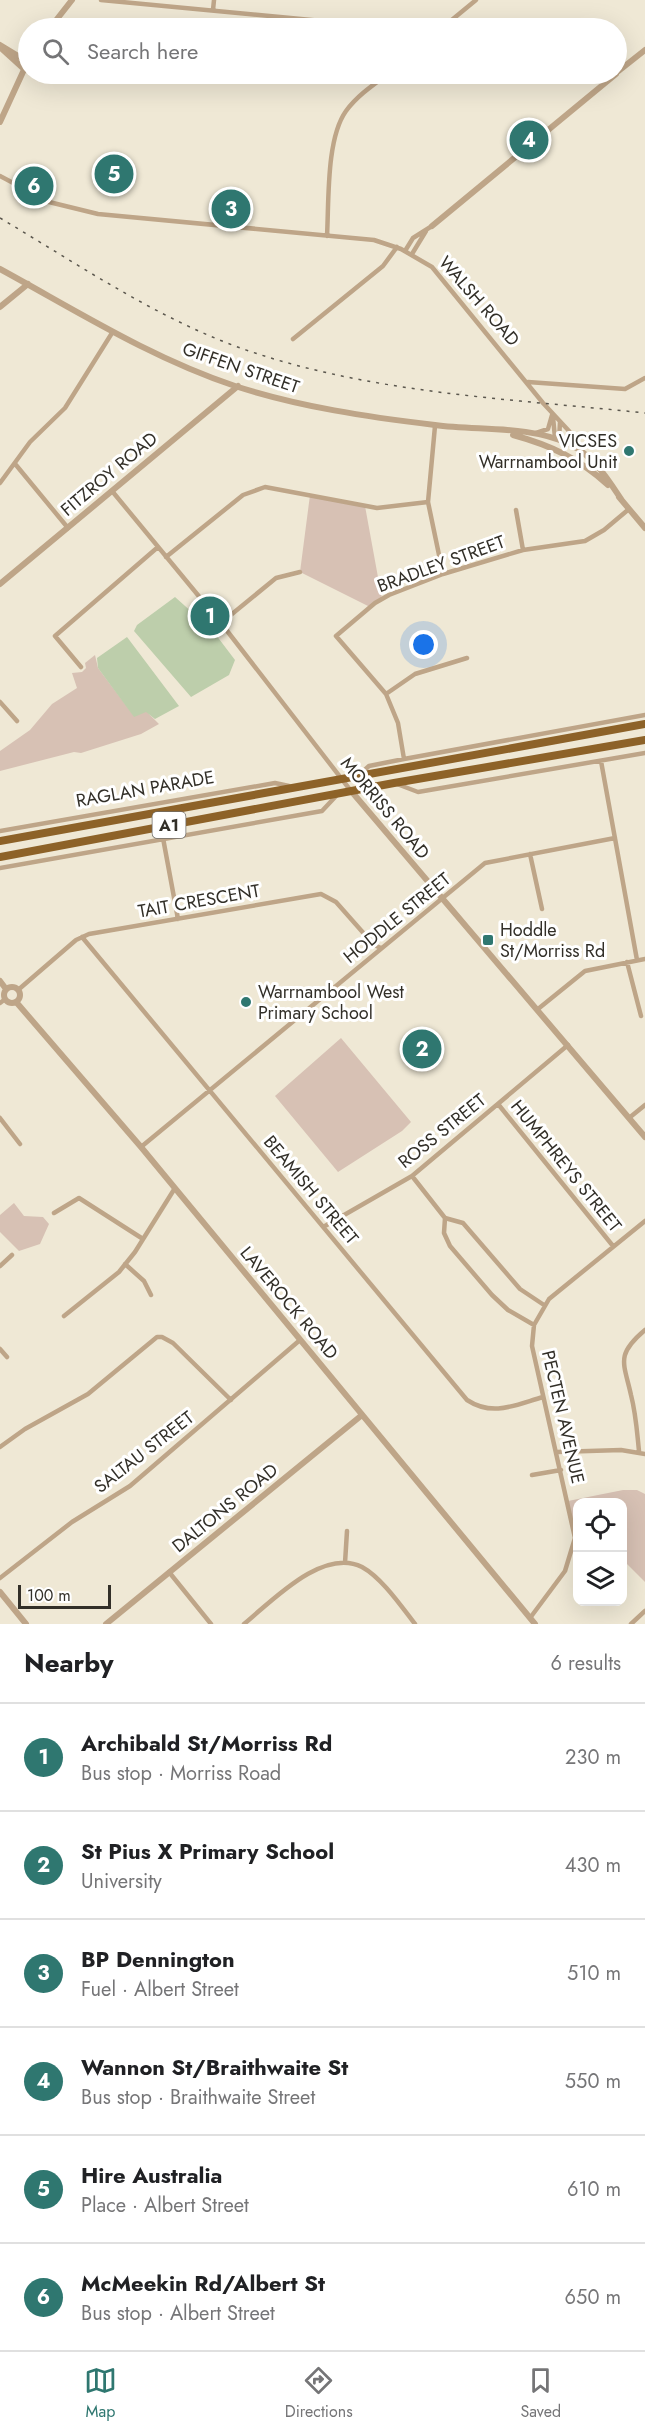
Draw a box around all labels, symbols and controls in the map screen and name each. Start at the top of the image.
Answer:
search box [18,18,627,84]
icon: search [39,35,72,68]
text: Search here [87,35,198,67]
pin: 4 [510,118,548,162]
pin: 5 [94,152,134,196]
pin: 6 [15,164,54,208]
pin: 3 [212,186,250,232]
street label: WALSH ROAD [432,250,526,352]
street label: GIFFEN STREET [179,336,304,400]
street label: FITZROY ROAD [55,426,163,522]
place label: VICSES Warrnambool Unit [479,428,618,475]
marker: VICSES Warrnambool Unit [622,444,636,458]
street label: BRADLEY STREET [373,529,509,599]
pin: 1 [190,594,230,638]
your location [409,630,438,659]
street label: MORRISS ROAD [334,751,436,865]
street label: RAGLAN PARADE [74,764,216,814]
road number: A1 [152,812,186,838]
street label: HODDLE STREET [338,866,457,969]
street label: TAIT CRESCENT [136,877,263,925]
place label: Hoddle St/Morriss Rd [500,917,605,964]
marker: Hoddle St/Morriss Rd [481,933,495,947]
place label: Warrnambool West Primary School [258,979,405,1026]
marker: Warrnambool West Primary School [239,995,253,1009]
pin: 2 [402,1026,442,1072]
street label: ROSS STREET [393,1087,492,1174]
street label: HUMPHREYS STREET [505,1094,628,1238]
street label: BEAMISH STREET [258,1130,365,1251]
street label: LAVEROCK ROAD [234,1241,344,1365]
street label: PECTEN AVENUE [535,1348,591,1486]
street label: SALTAU STREET [89,1404,200,1499]
street label: DALTONS ROAD [167,1457,283,1559]
map controls [573,1498,627,1606]
button: locate [573,1498,627,1552]
button: layers [573,1552,627,1606]
scale bar [18,1582,111,1610]
text: 100 m [27,1584,71,1607]
text: Nearby [24,1644,113,1682]
text: 6 results [551,1649,621,1678]
text: Archibald St/Morriss Rd [81,1727,332,1759]
text: 1 [38,1743,49,1772]
text: 230 m [565,1743,621,1772]
text: Bus stop · Morriss Road [81,1759,281,1788]
text: St Pius X Primary School [81,1835,334,1867]
text: 2 [37,1851,50,1880]
text: 430 m [565,1851,621,1880]
text: University [81,1867,162,1896]
text: BP Dennington [81,1943,235,1975]
text: 3 [37,1959,50,1988]
text: 510 m [567,1959,621,1988]
text: Fuel · Albert Street [81,1975,239,2004]
text: Wannon St/Braithwaite St [81,2051,348,2083]
text: 4 [37,2067,50,2096]
text: 550 m [565,2067,621,2096]
text: Bus stop · Braithwaite Street [81,2083,315,2112]
text: Hire Australia [81,2159,222,2191]
text: 5 [37,2175,50,2204]
text: 610 m [567,2175,621,2204]
text: Place · Albert Street [81,2191,249,2220]
text: McMeekin Rd/Albert St [81,2267,325,2299]
text: 6 [37,2283,50,2312]
text: 650 m [565,2283,621,2312]
text: Bus stop · Albert Street [81,2299,275,2328]
tab: Map [84,2364,117,2423]
tab: Directions [285,2364,353,2423]
tab: Saved [520,2364,561,2423]

